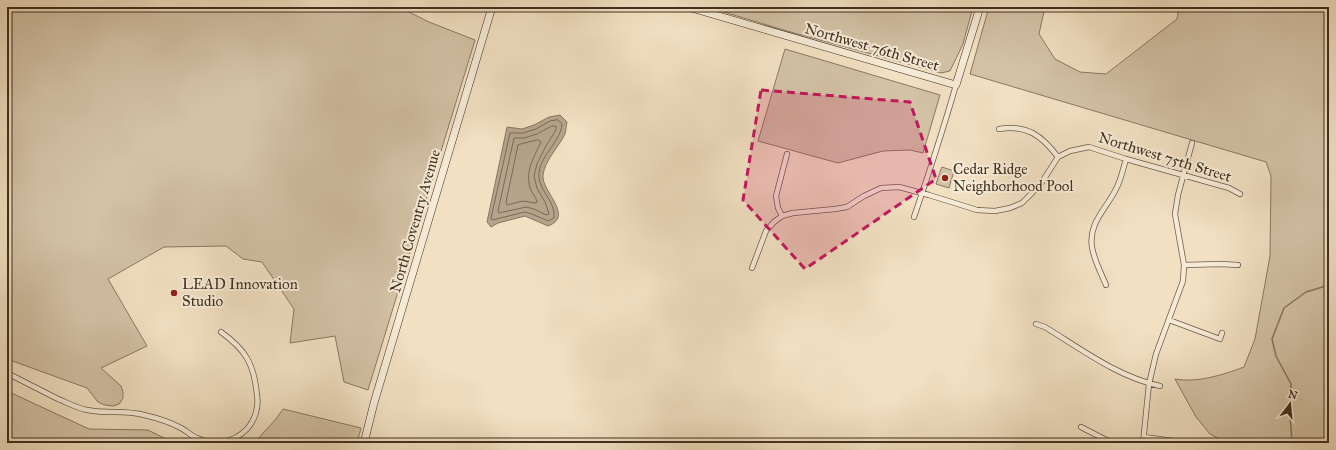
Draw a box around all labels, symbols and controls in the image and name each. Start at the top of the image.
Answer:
street label: Northwest 76th Street [803,19,942,75]
street label: Northwest 75th Street [1096,128,1234,186]
street label: North Coventry Avenue [386,147,444,295]
place label: Cedar Ridge Neighborhood Pool [953,160,1074,195]
marker: Cedar Ridge Neighborhood Pool [940,173,950,183]
place label: LEAD Innovation Studio [182,275,298,310]
marker: LEAD Innovation Studio [169,288,179,298]
north arrow [1270,384,1310,424]
text: N [1286,387,1300,403]

